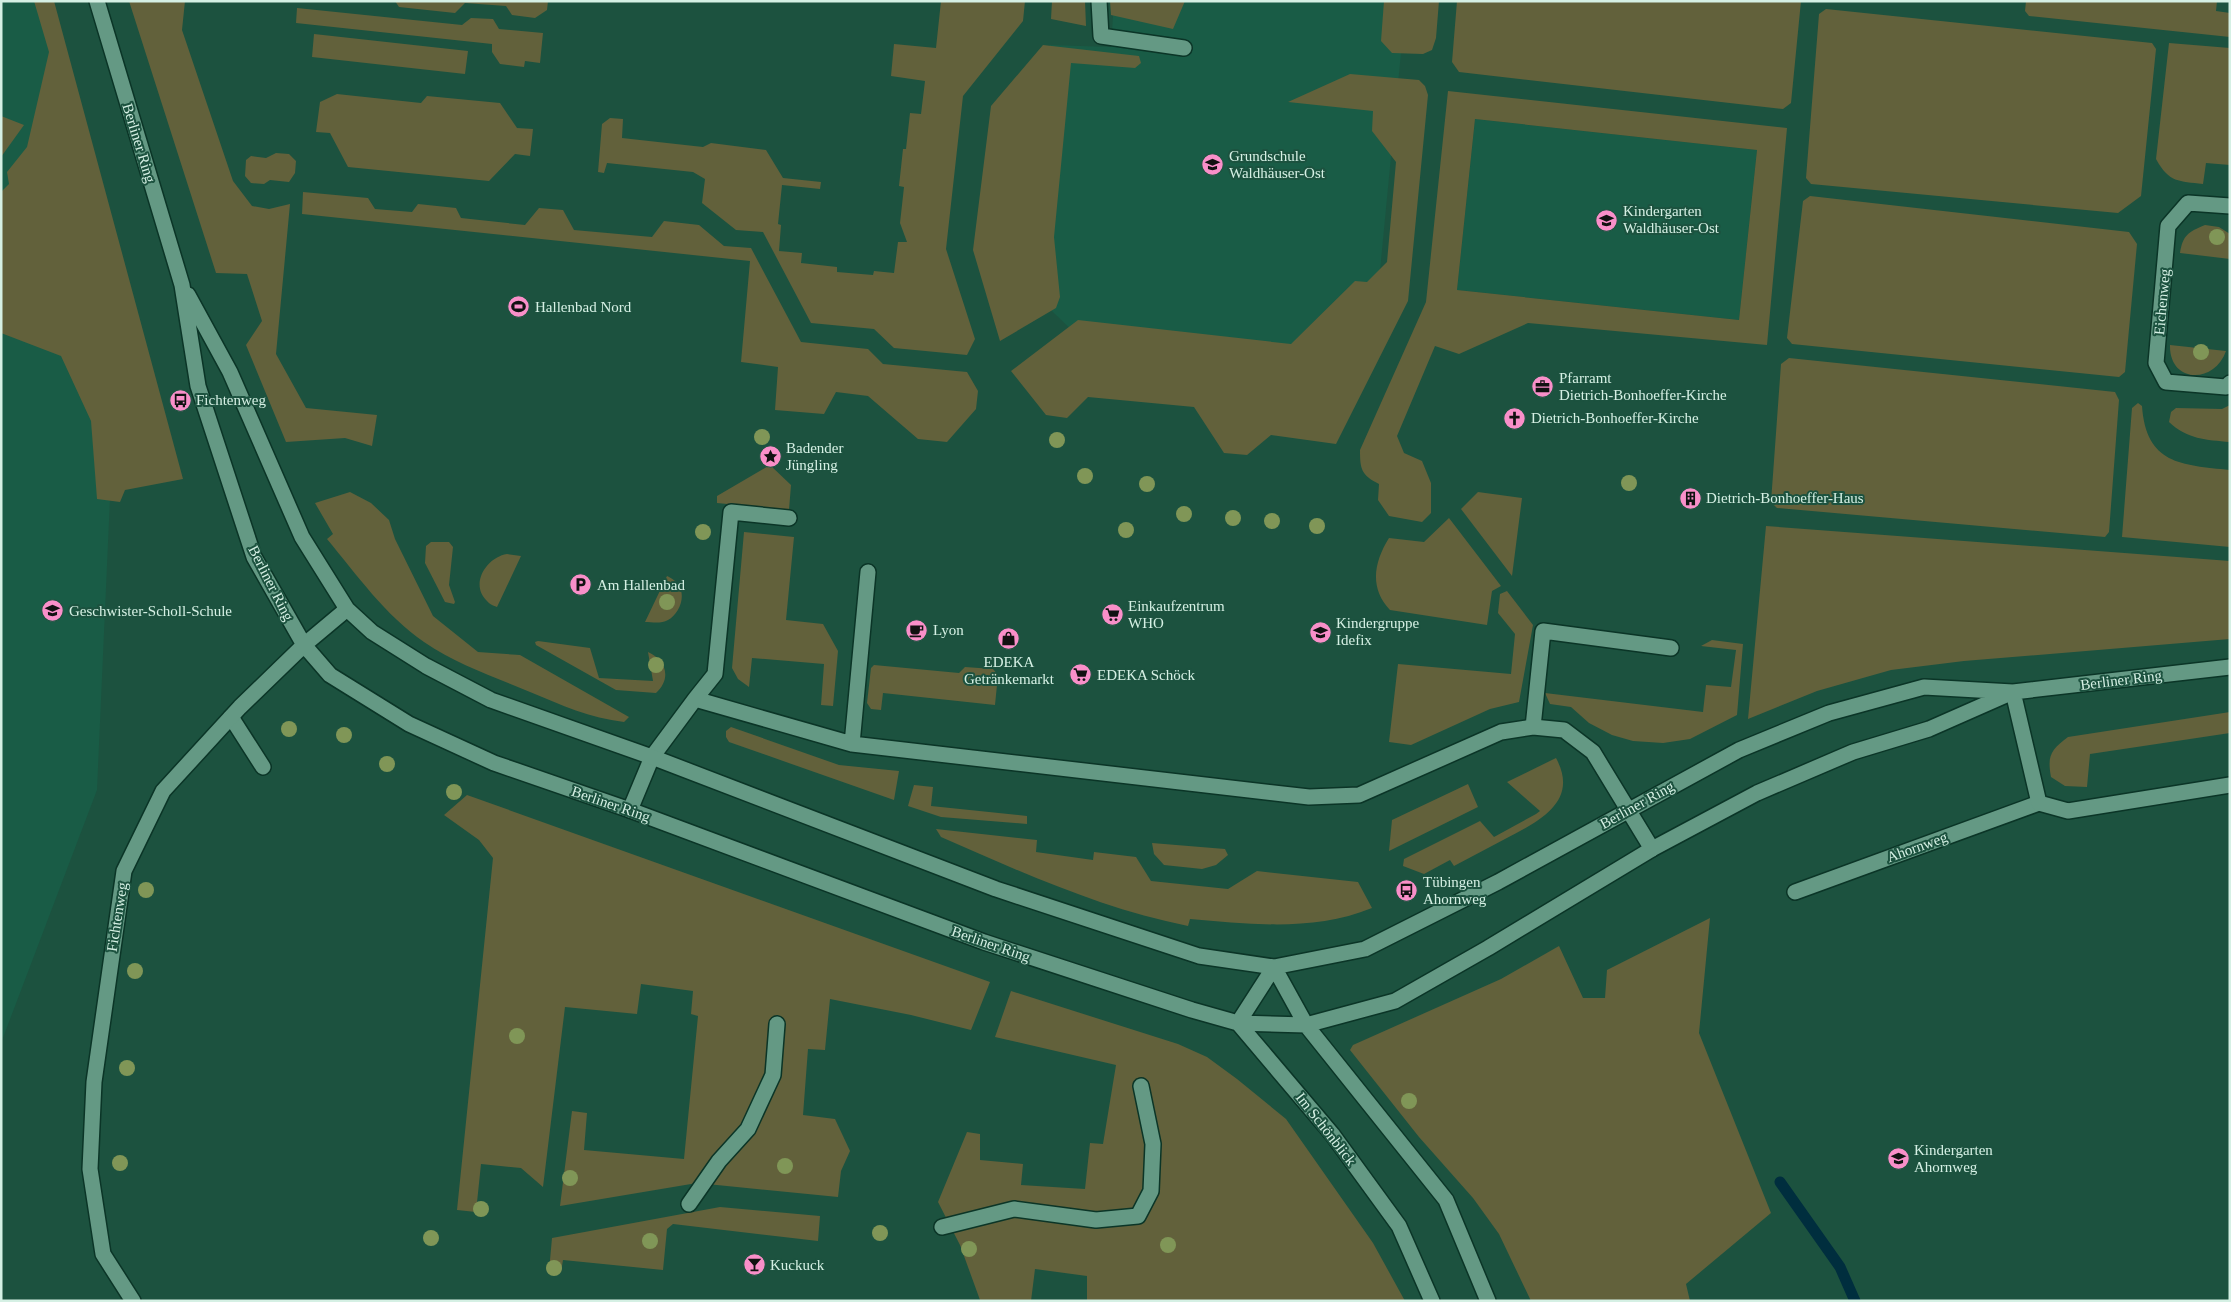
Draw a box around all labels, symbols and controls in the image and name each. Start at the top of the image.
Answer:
street label: Berliner Ring [119,101,159,185]
place label: Grundschule Waldhäuser-Ost [1229,148,1326,181]
school or university icon: Grundschule Waldhäuser-Ost [1201,153,1225,177]
place label: Kindergarten Waldhäuser-Ost [1623,203,1720,236]
school or university icon: Kindergarten Waldhäuser-Ost [1595,208,1619,232]
street label: Eichenweg [2151,268,2173,336]
sports icon: Hallenbad Nord [507,295,531,319]
place label: Hallenbad Nord [535,299,632,315]
place label: Pfarramt Dietrich-Bonhoeffer-Kirche [1559,370,1727,403]
office icon: Pfarramt Dietrich-Bonhoeffer-Kirche [1531,375,1555,399]
bus stop icon: Fichtenweg [168,388,192,412]
place label: Fichtenweg [196,392,266,408]
church icon: Dietrich-Bonhoeffer-Kirche [1503,406,1527,430]
place label: Dietrich-Bonhoeffer-Kirche [1531,410,1699,426]
place label: Badender Jüngling [786,440,843,473]
place icon: Badender Jüngling [758,445,782,469]
building icon: Dietrich-Bonhoeffer-Haus [1678,486,1702,510]
place label: Dietrich-Bonhoeffer-Haus [1706,490,1864,506]
street label: Berliner Ring [245,543,297,624]
parking icon: Am Hallenbad [569,573,593,597]
place label: Am Hallenbad [597,577,685,593]
place label: Einkaufzentrum WHO [1128,598,1225,631]
school or university icon: Geschwister-Scholl-Schule [41,599,65,623]
place label: Geschwister-Scholl-Schule [69,603,232,619]
supermarket icon: Einkaufzentrum WHO [1100,603,1124,627]
place label: Kindergruppe Idefix [1336,615,1419,648]
cafe icon: Lyon [905,618,929,642]
school or university icon: Kindergruppe Idefix [1308,620,1332,644]
place label: Lyon [933,622,964,638]
shop icon: EDEKA Getränkemarkt [997,627,1021,651]
place label: EDEKA Getränkemarkt [964,654,1055,687]
supermarket icon: EDEKA Schöck [1069,663,1093,687]
place label: EDEKA Schöck [1097,667,1195,683]
street label: Berliner Ring [2079,667,2163,693]
street label: Berliner Ring [1597,778,1677,832]
street label: Berliner Ring [570,783,653,825]
street label: Ahornweg [1885,828,1950,865]
place label: Tübingen Ahornweg [1423,874,1487,907]
bus stop icon: Tübingen Ahornweg [1395,879,1419,903]
street label: Fichtenweg [104,881,130,953]
street label: Berliner Ring [950,923,1033,965]
street label: Im Schönblick [1293,1089,1360,1169]
place label: Kindergarten Ahornweg [1914,1142,1993,1175]
school or university icon: Kindergarten Ahornweg [1886,1147,1910,1171]
bar icon: Kuckuck [742,1253,766,1277]
place label: Kuckuck [770,1257,825,1273]

